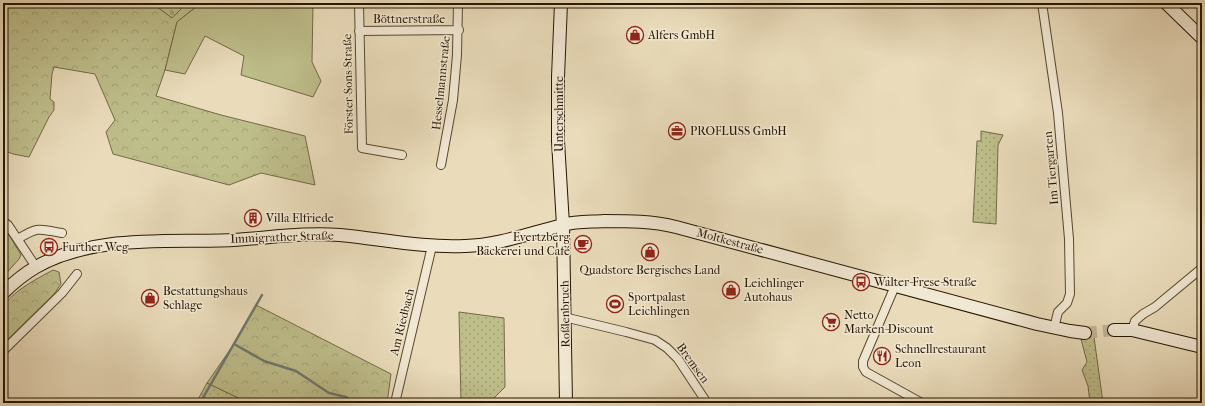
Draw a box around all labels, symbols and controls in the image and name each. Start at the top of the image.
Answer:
street label: Böttnerstraße [373,12,445,26]
shop icon: Alfers GmbH [625,25,645,45]
place label: Alfers GmbH [647,28,715,42]
street label: Förster-Sons-Straße [340,33,356,134]
street label: Hesselmannstraße [429,35,453,131]
street label: Unterschmitte [552,76,566,152]
office icon: PROFLUSS GmbH [667,121,687,141]
place label: PROFLUSS GmbH [690,124,787,138]
street label: Im Tiergarten [1041,131,1061,205]
building icon: Villa Elfriede [243,208,263,228]
place label: Villa Elfriede [265,211,334,225]
street label: Moltkestraße [695,225,765,257]
street label: Immigrather Straße [230,228,334,246]
place label: Evertzberg Bäckerei und Café [476,230,571,258]
cafe icon: Evertzberg Bäckerei und Café [573,234,593,254]
bus stop icon: Further Weg [39,237,59,257]
place label: Further Weg [62,240,129,254]
shop icon: Quadstore Bergisches Land [640,242,660,262]
place label: Quadstore Bergisches Land [580,263,721,277]
bus stop icon: Walter-Frese-Straße [851,272,871,292]
place label: Walter-Frese-Straße [873,275,977,289]
place label: Leichlinger Autohaus [743,276,805,304]
street label: Roßlenbruch [557,280,573,348]
shop icon: Leichlinger Autohaus [721,280,741,300]
place label: Bestattungshaus Schlage [163,284,248,312]
street label: Am Riedbach [387,287,417,358]
shop icon: Bestattungshaus Schlage [140,288,160,308]
place label: Sportpalast Leichlingen [628,290,690,318]
sports icon: Sportpalast Leichlingen [605,294,625,314]
place label: Netto Marken-Discount [844,308,935,336]
supermarket icon: Netto Marken-Discount [821,312,841,332]
street label: Bremsen [674,340,712,386]
place label: Schnellrestaurant Leon [895,342,987,370]
restaurant icon: Schnellrestaurant Leon [872,346,892,366]

